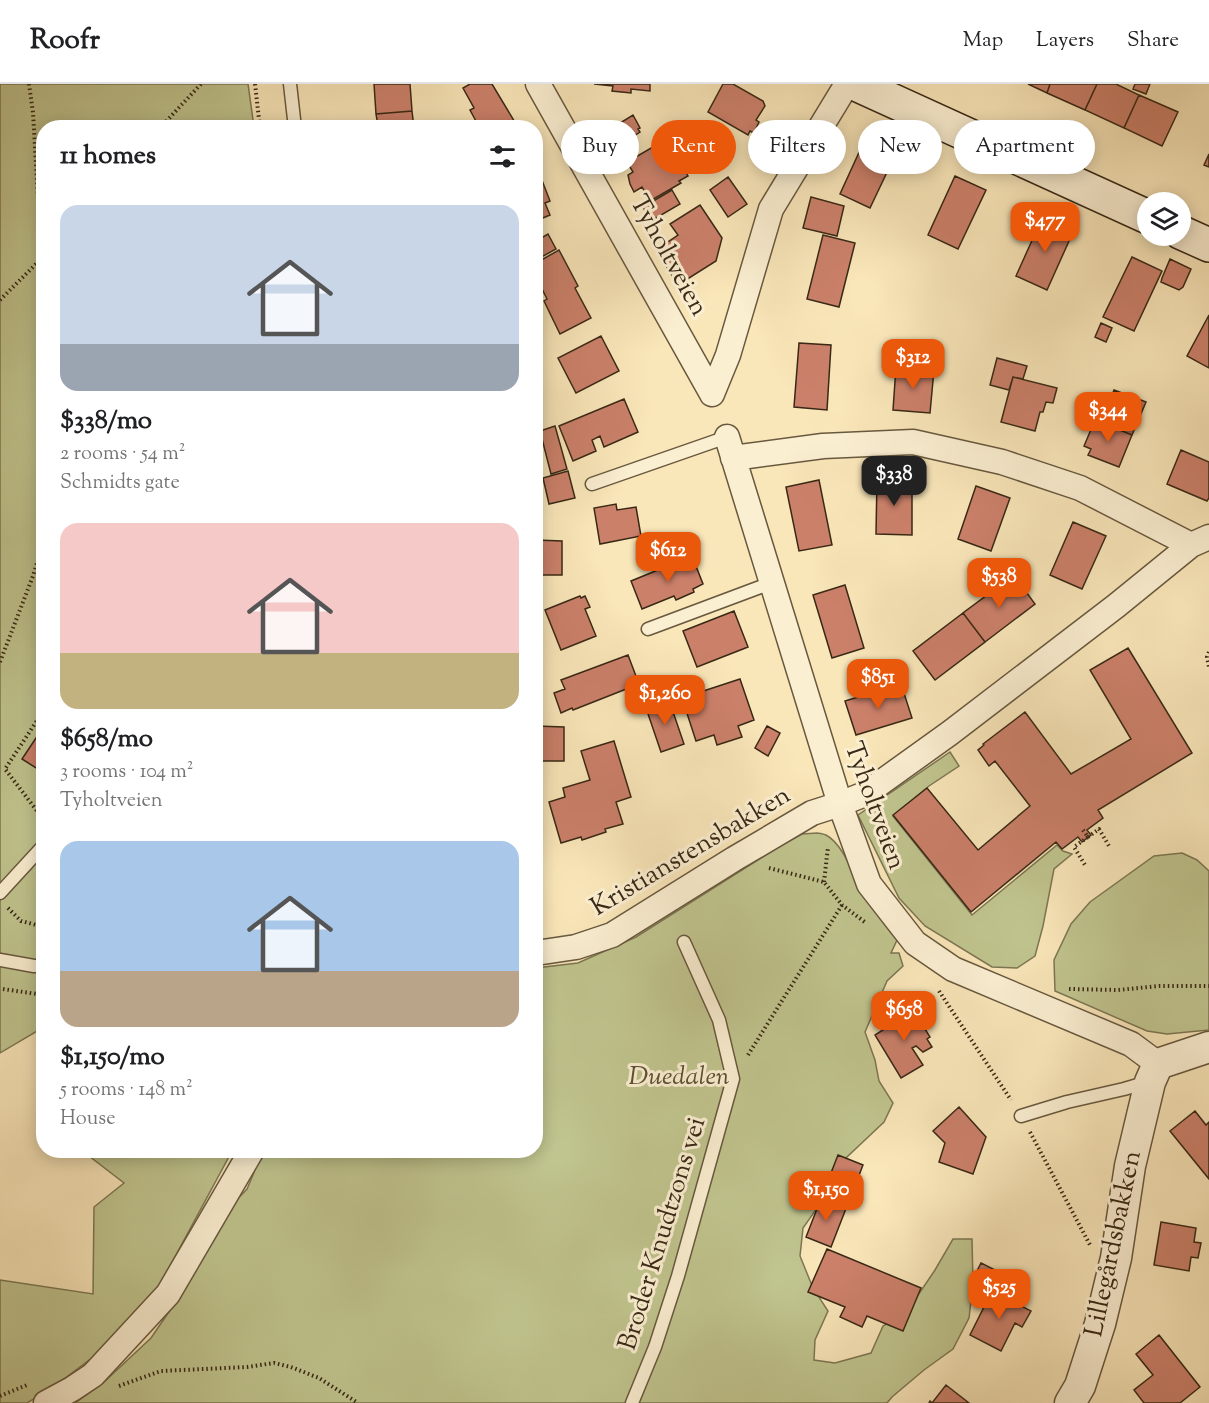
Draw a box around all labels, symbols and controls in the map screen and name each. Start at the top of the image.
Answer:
text: Roofr [30,21,100,61]
text: Map [963,26,1003,56]
text: Layers [1036,26,1094,56]
text: Share [1127,26,1179,56]
chip: Buy [561,120,639,174]
chip: Rent [651,120,736,174]
chip: Filters [748,120,846,174]
chip: New [858,120,942,174]
chip: Apartment [954,120,1095,174]
text: 11 homes [60,138,156,175]
icon: filters [486,140,519,173]
street label: Tyholtveien [619,189,717,323]
map controls [1137,192,1191,246]
button: layers [1137,192,1191,246]
pin: $477 [1009,202,1081,253]
text: $477 [1025,207,1065,236]
icon: home [236,244,344,352]
pin: $312 [877,339,949,390]
text: $312 [896,344,930,373]
pin: $344 [1072,392,1144,443]
text: $344 [1089,397,1127,426]
text: $338/mo [60,403,152,440]
text: 2 rooms · 54 m² [60,440,185,469]
pin: $338 [858,456,930,507]
text: $338 [876,461,912,490]
text: Schmidts gate [60,469,180,498]
pin: $612 [632,532,704,583]
text: $612 [650,537,686,566]
pin: $538 [963,558,1035,609]
icon: home [236,562,344,670]
text: $538 [981,563,1017,592]
pin: $851 [842,659,914,710]
text: $851 [861,664,895,693]
pin: $1,260 [616,675,714,726]
text: $1,260 [639,680,691,709]
text: $658/mo [60,721,153,758]
street label: Tyholtveien [834,737,914,875]
text: 3 rooms · 104 m² [60,758,194,787]
street label: Kristianstensbakken [584,778,798,926]
text: Tyholtveien [60,787,163,816]
icon: home [236,880,344,988]
pin: $658 [868,991,940,1042]
text: $658 [885,996,923,1025]
text: $1,150/mo [60,1039,165,1076]
park label: Duedalen [628,1059,730,1096]
text: 5 rooms · 148 m² [60,1076,193,1105]
text: House [60,1105,115,1134]
street label: Broder Knudtzons vei [610,1113,716,1355]
street label: Lillegårdsbakken [1076,1147,1152,1341]
pin: $1,150 [777,1171,875,1222]
text: $1,150 [803,1176,849,1205]
pin: $525 [963,1269,1035,1320]
text: $525 [982,1274,1016,1303]

